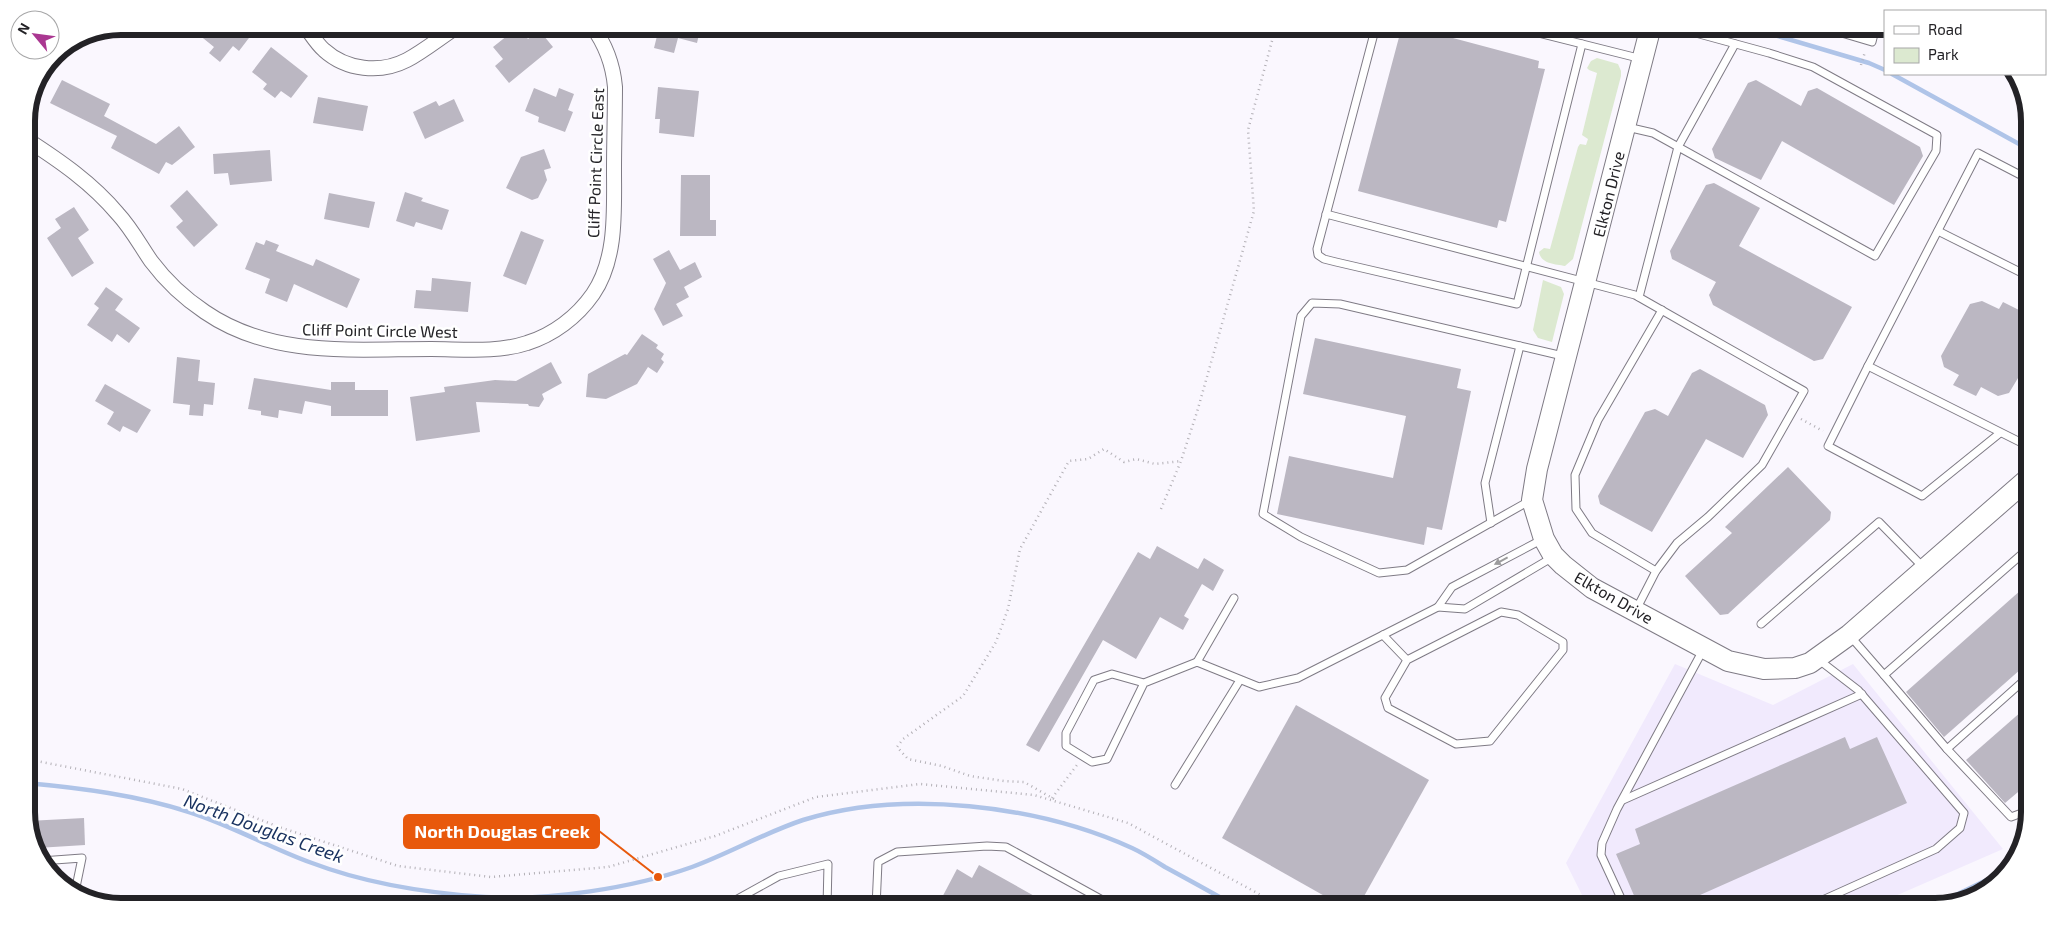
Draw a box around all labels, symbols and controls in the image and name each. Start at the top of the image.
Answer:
north arrow [10,10,60,60]
legend [1884,10,2046,75]
text: N [13,20,33,37]
text: Road [1928,20,1963,38]
text: Park [1928,45,1959,63]
street label: Cliff Point Circle East [583,88,607,238]
street label: Elkton Drive [1588,149,1628,239]
street label: Cliff Point Circle West [302,319,458,341]
one-way arrow [1494,557,1507,566]
street label: Elkton Drive [1571,567,1657,627]
water label: North Douglas Creek [181,789,347,867]
callout: North Douglas Creek [404,815,599,848]
text: North Douglas Creek [414,820,590,842]

